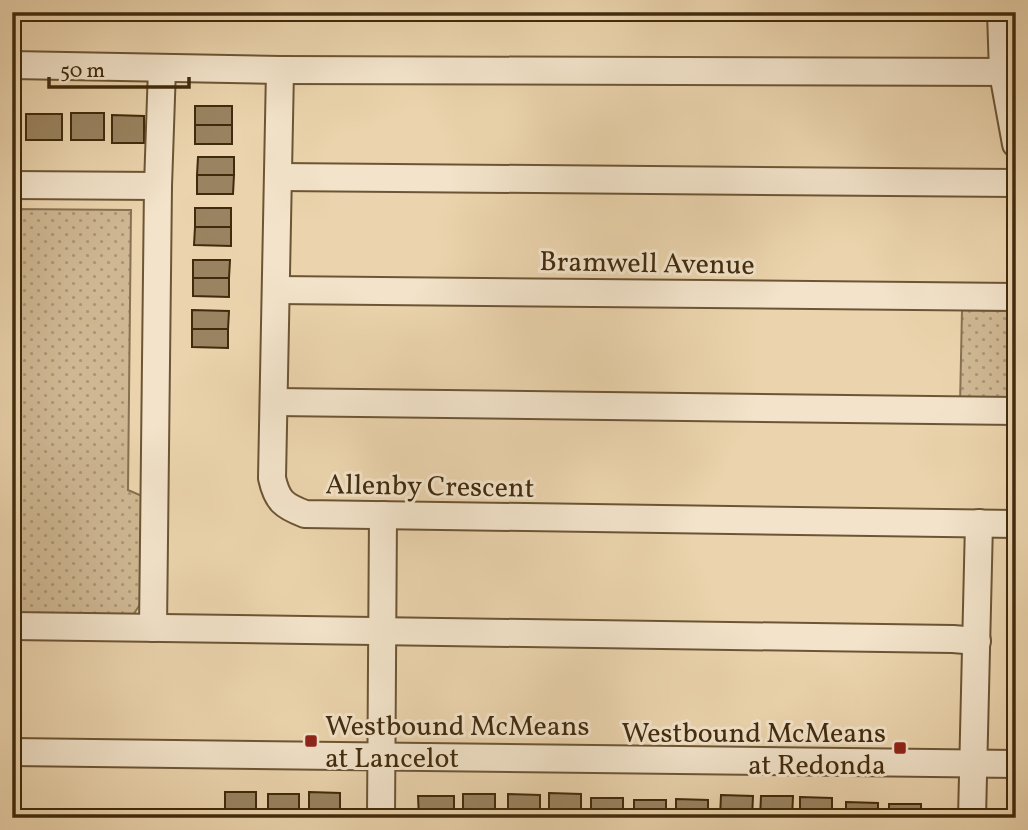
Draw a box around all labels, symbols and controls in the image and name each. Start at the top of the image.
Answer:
scale bar [49,46,189,90]
text: 50 m [60,57,105,86]
street label: Bramwell Avenue [539,243,755,286]
street label: Allenby Crescent [325,466,535,509]
place label: Westbound McMeans at Lancelot [325,708,590,779]
place label: Westbound McMeans at Redonda [622,715,886,786]
marker: Westbound McMeans at Lancelot [303,733,319,749]
marker: Westbound McMeans at Redonda [892,740,908,756]

